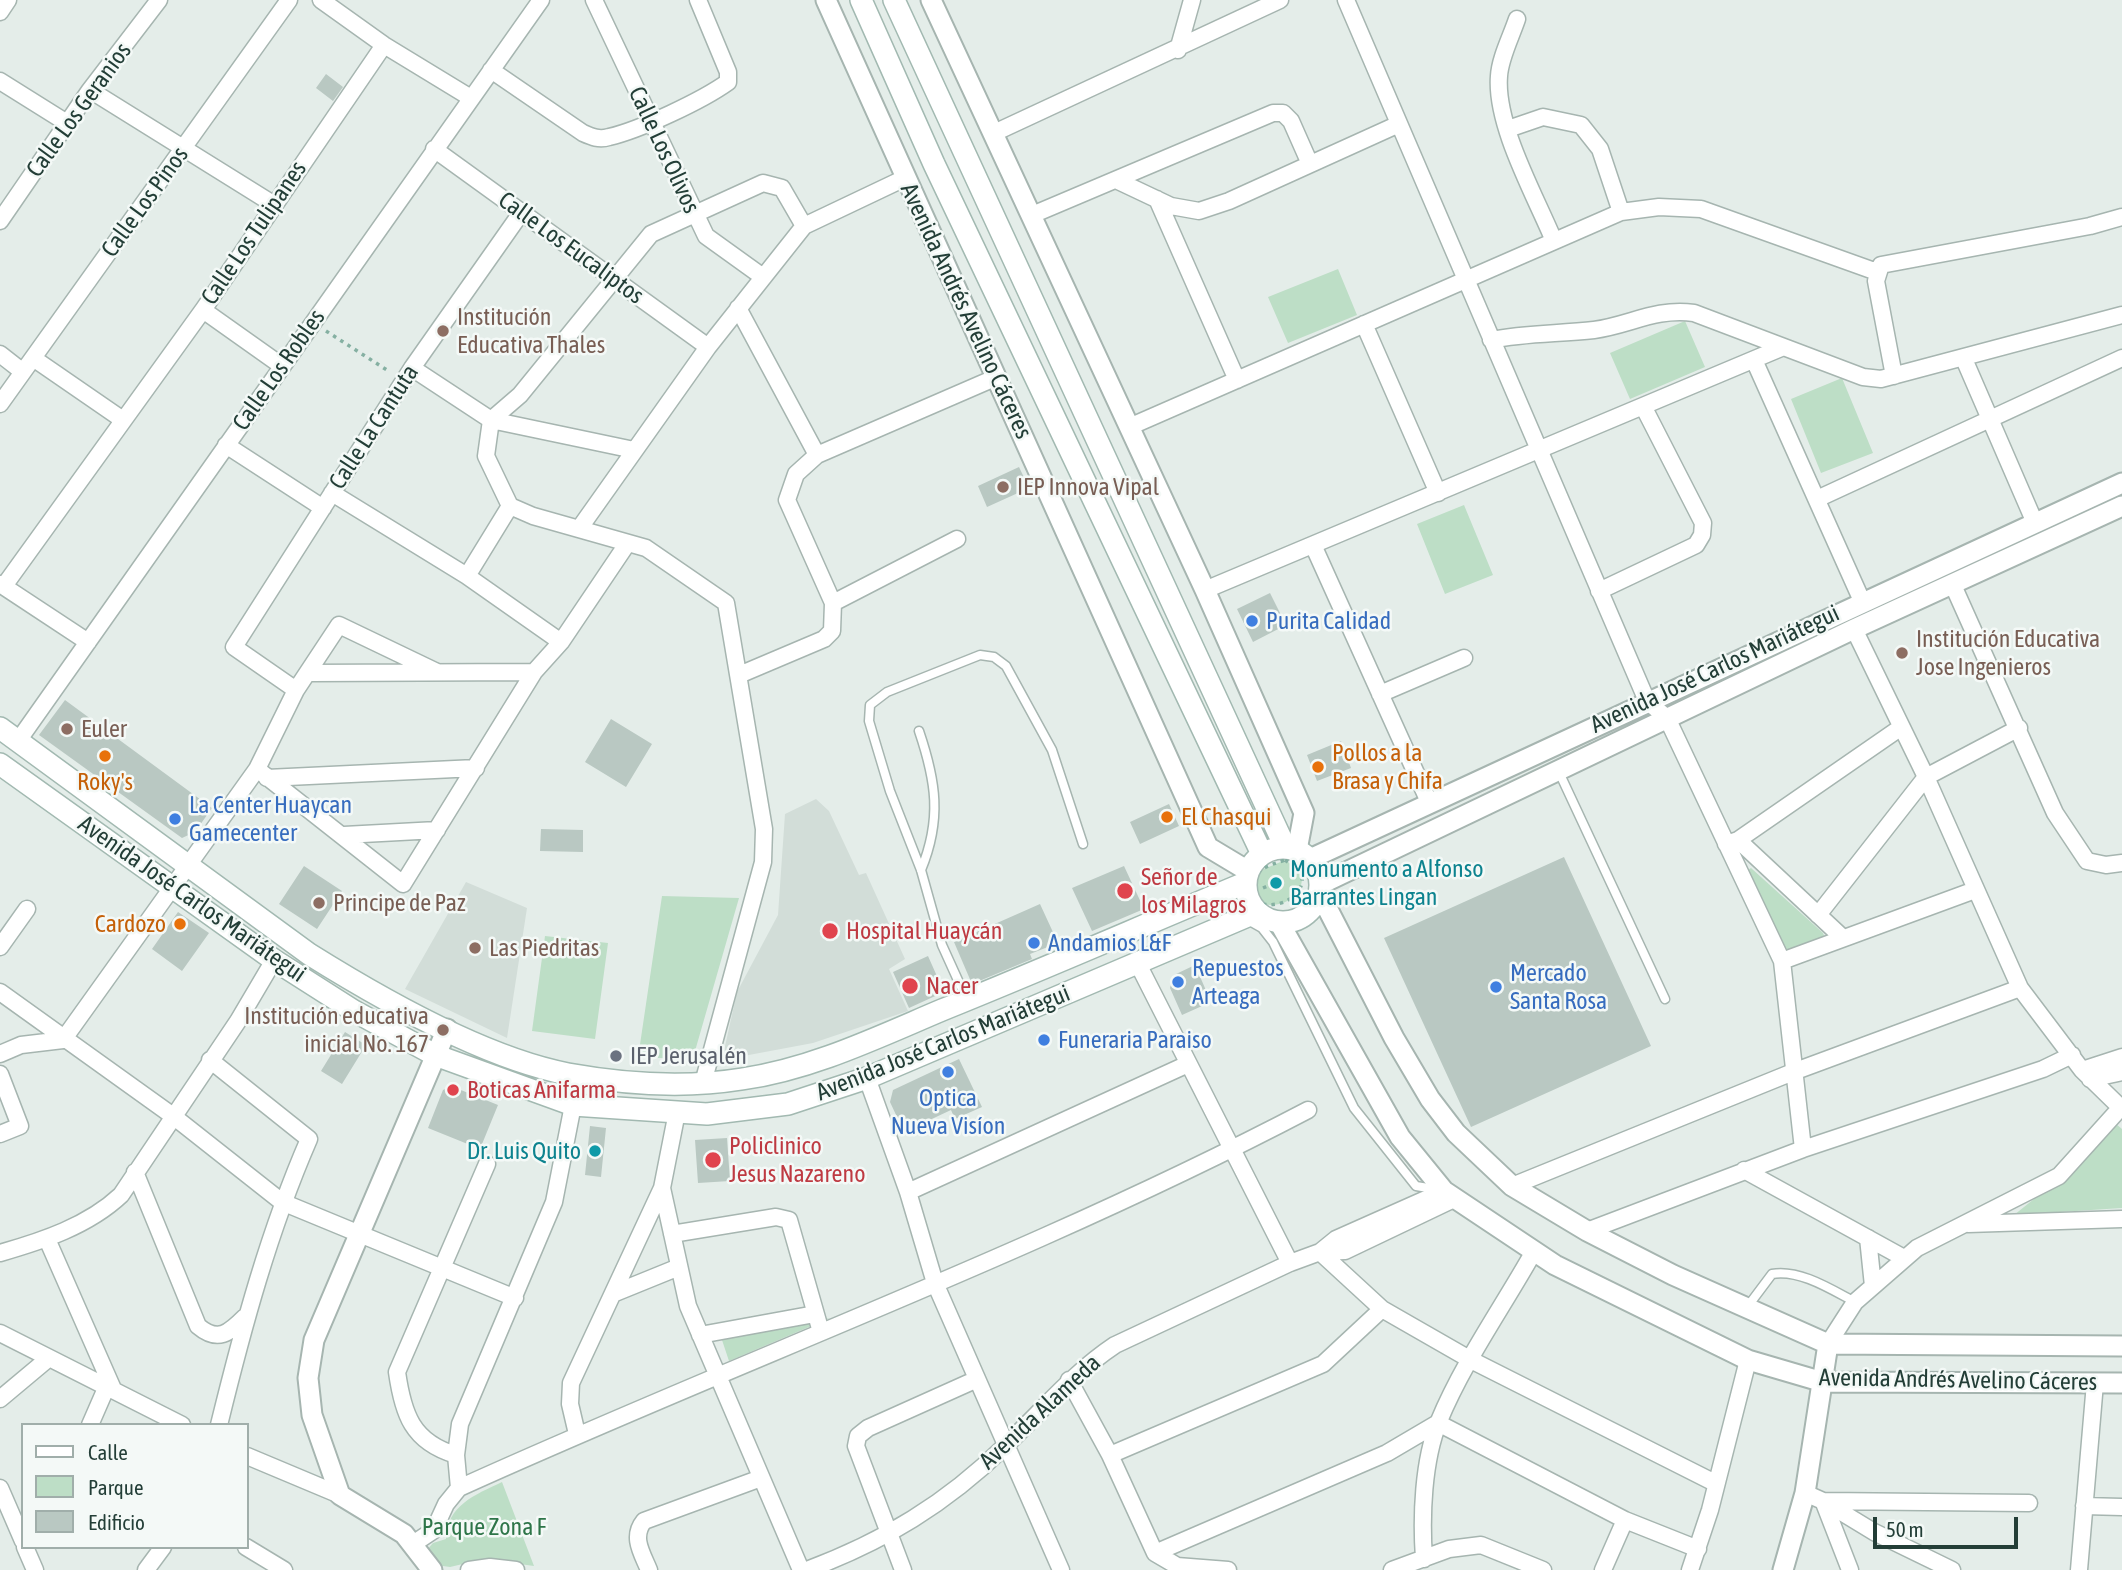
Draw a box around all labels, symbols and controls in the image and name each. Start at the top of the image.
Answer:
street label: Calle Los Geranios [21,37,137,183]
street label: Calle Los Olivos [622,82,706,218]
street label: Calle Los Pinos [95,141,195,263]
street label: Calle Los Tulipanes [195,156,313,310]
street label: Avenida Andrés Avelino Cáceres [894,179,1038,443]
street label: Calle Los Eucaliptos [493,186,649,310]
place label: Institución Educativa Thales [457,303,605,359]
street label: Calle Los Robles [227,304,331,436]
marker: Institución Educativa Thales [435,323,451,339]
street label: Calle La Cantuta [323,359,425,495]
place label: IEP Innova Vipal [1017,473,1159,501]
marker: IEP Innova Vipal [995,479,1011,495]
street label: Avenida José Carlos Mariátegui [1586,599,1844,739]
place label: Purita Calidad [1266,607,1391,635]
marker: Purita Calidad [1244,613,1260,629]
place label: Institución Educativa Jose Ingenieros [1916,625,2100,681]
marker: Institución Educativa Jose Ingenieros [1894,645,1910,661]
place label: Euler [81,715,127,743]
marker: Euler [59,721,75,737]
place label: Pollos a la Brasa y Chifa [1332,739,1443,795]
marker: Roky's [97,748,113,764]
marker: Pollos a la Brasa y Chifa [1310,759,1326,775]
place label: Roky's [77,768,133,796]
place label: La Center Huaycan Gamecenter [189,791,352,847]
place label: El Chasqui [1181,803,1271,831]
street label: Avenida José Carlos Mariátegui [73,809,311,989]
marker: El Chasqui [1159,809,1175,825]
marker: La Center Huaycan Gamecenter [167,811,183,827]
place label: Monumento a Alfonso Barrantes Lingan [1290,855,1484,911]
place label: Señor de los Milagros [1141,863,1246,919]
marker: Monumento a Alfonso Barrantes Lingan [1268,875,1284,891]
marker: Señor de los Milagros [1115,881,1135,901]
place label: Principe de Paz [333,889,466,917]
marker: Principe de Paz [311,895,327,911]
place label: Cardozo [95,910,166,938]
marker: Cardozo [172,916,188,932]
place label: Hospital Huaycán [846,917,1002,945]
marker: Hospital Huaycán [820,921,840,941]
place label: Andamios L&F [1048,929,1171,957]
place label: Las Piedritas [489,934,599,962]
marker: Andamios L&F [1026,935,1042,951]
marker: Las Piedritas [467,940,483,956]
place label: Repuestos Arteaga [1192,954,1284,1010]
place label: Mercado Santa Rosa [1510,959,1607,1015]
place label: Nacer [926,972,978,1000]
marker: Repuestos Arteaga [1170,974,1186,990]
marker: Nacer [900,976,920,996]
street label: Avenida José Carlos Mariátegui [812,979,1074,1107]
marker: Mercado Santa Rosa [1488,979,1504,995]
place label: Institución educativa inicial No. 167 [244,1002,429,1058]
marker: Institución educativa inicial No. 167 [435,1022,451,1038]
place label: Funeraria Paraiso [1058,1026,1212,1054]
marker: Funeraria Paraiso [1036,1032,1052,1048]
place label: IEP Jerusalén [630,1042,747,1070]
marker: IEP Jerusalén [608,1048,624,1064]
marker: Optica Nueva Visíon [940,1064,956,1080]
place label: Boticas Anifarma [467,1076,616,1104]
marker: Boticas Anifarma [445,1082,461,1098]
place label: Optica Nueva Visíon [891,1084,1005,1140]
place label: Policlinico Jesus Nazareno [729,1132,865,1188]
place label: Dr. Luis Quito [467,1137,581,1165]
marker: Dr. Luis Quito [587,1143,603,1159]
marker: Policlinico Jesus Nazareno [703,1150,723,1170]
street label: Avenida Alameda [973,1349,1107,1475]
street label: Avenida Andrés Avelino Cáceres [1819,1363,2097,1397]
legend [21,1423,248,1549]
text: Calle [88,1440,128,1464]
text: Parque [88,1475,143,1499]
scale bar [1877,1504,2022,1548]
text: Edificio [88,1510,145,1534]
park label: Parque Zona F [422,1513,546,1541]
text: 50 m [1886,1517,1924,1541]

